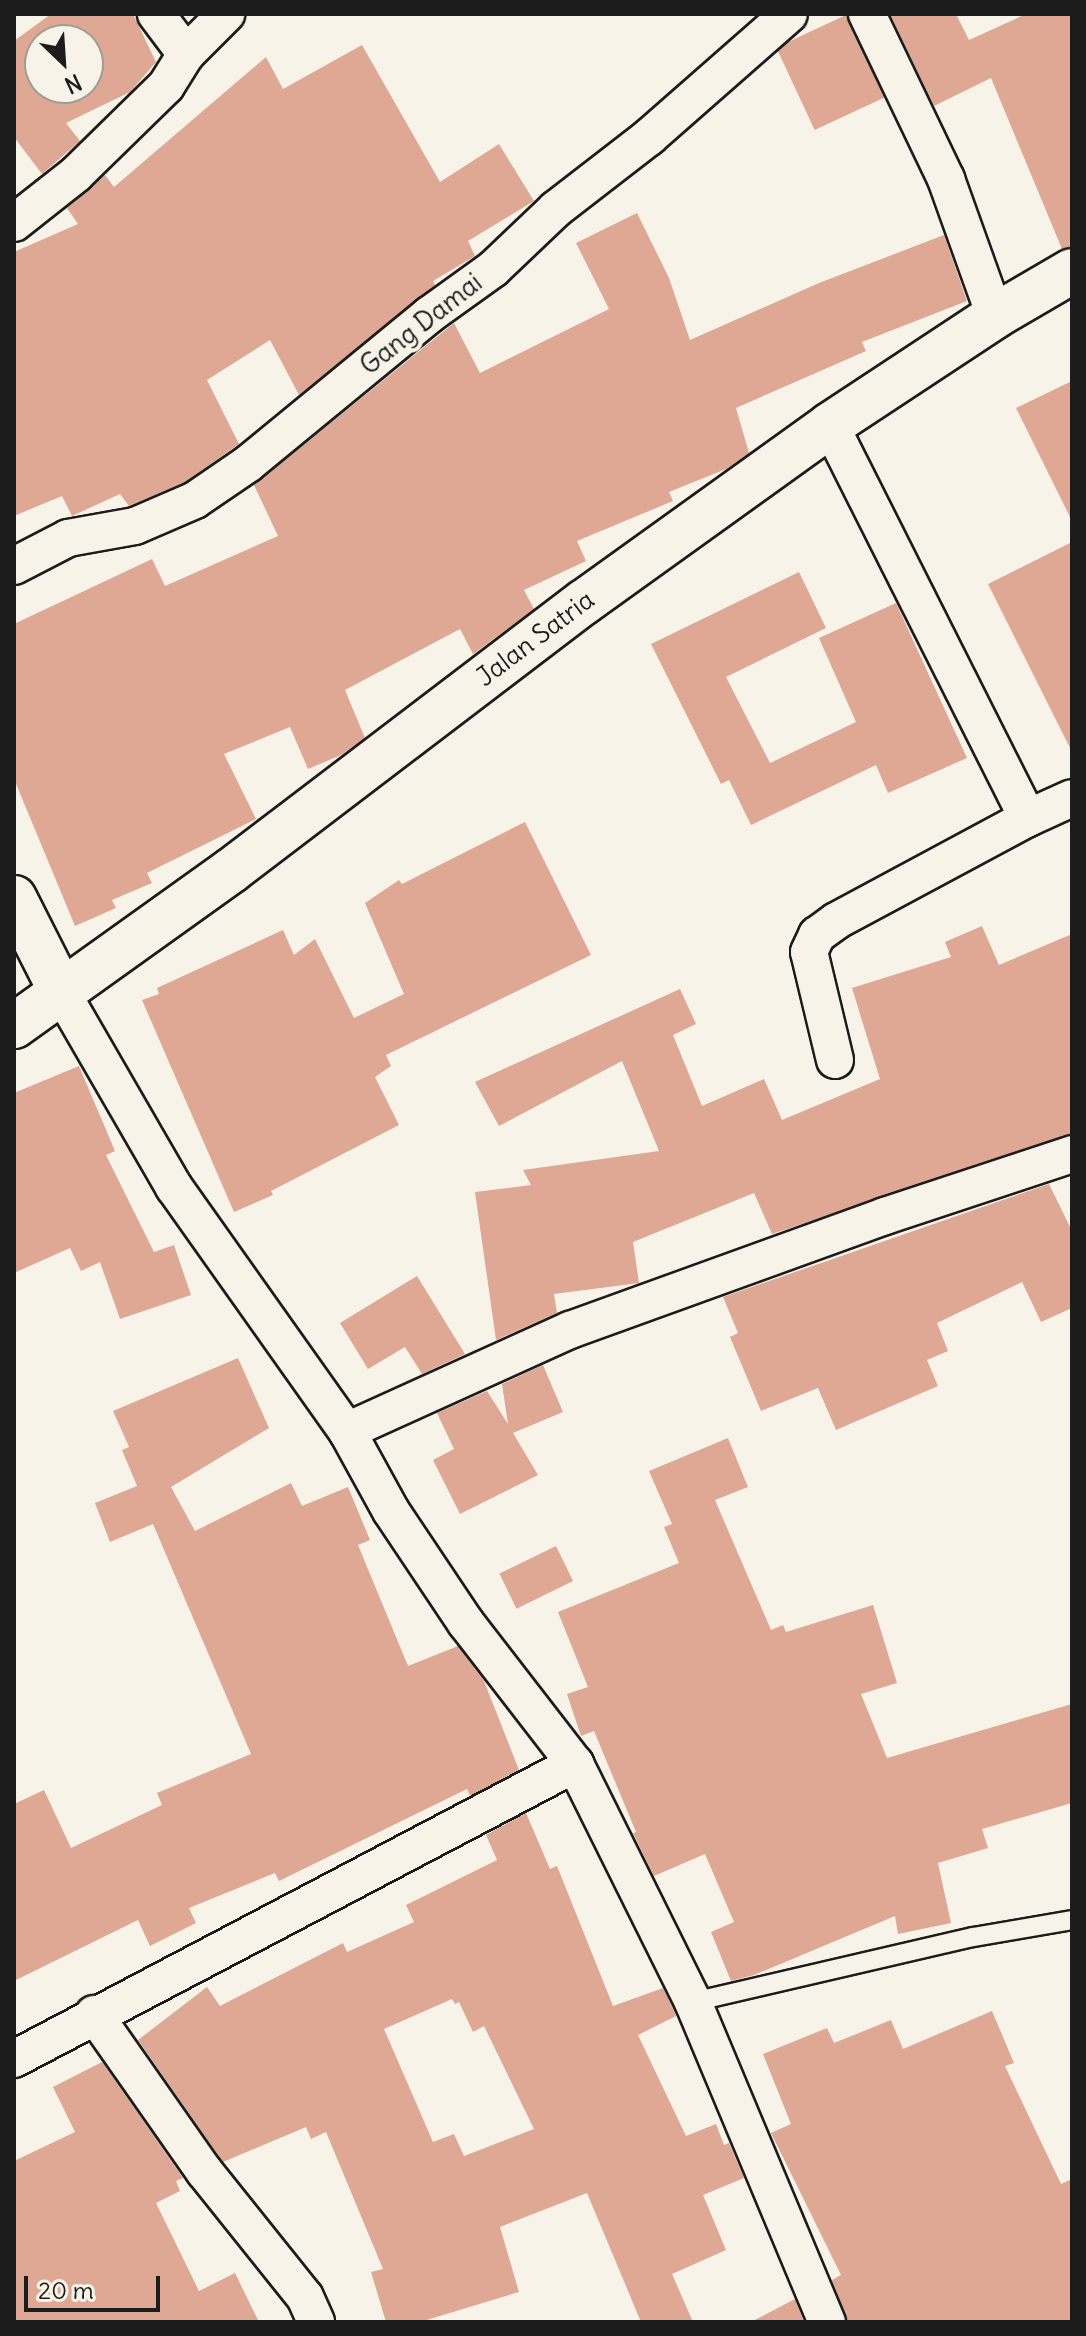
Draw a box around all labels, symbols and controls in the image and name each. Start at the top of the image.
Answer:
north arrow [24,24,104,104]
text: N [60,68,86,100]
street label: Gang Damai [354,267,488,381]
street label: Jalan Satria [470,584,600,692]
scale bar [28,2260,164,2310]
text: 20 m [38,2275,94,2305]

